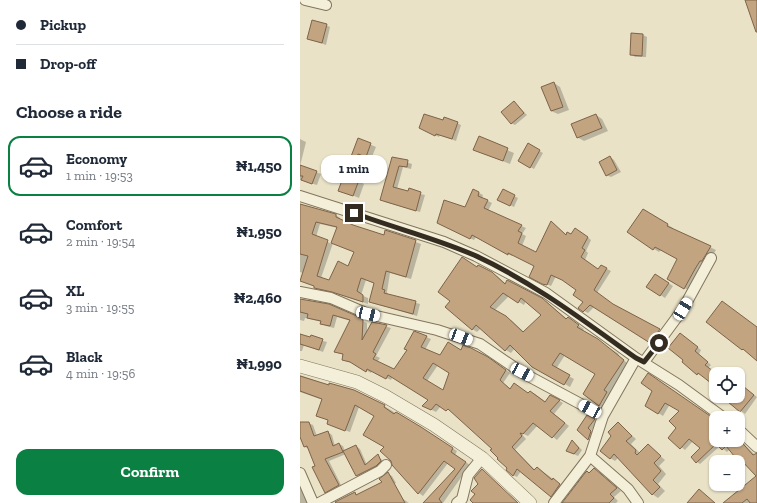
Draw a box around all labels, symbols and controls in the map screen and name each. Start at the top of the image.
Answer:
text: Pickup [40,16,86,34]
text: Drop-off [40,55,96,73]
text: Choose a ride [16,101,122,123]
icon: car [18,148,54,184]
text: Economy [66,150,127,168]
callout: 1 min [321,155,387,183]
text: ₦1,450 [236,157,282,175]
text: 1 min [339,161,369,176]
text: 1 min · 19:53 [66,168,133,183]
route end [345,204,363,222]
icon: car [18,214,54,250]
text: Comfort [66,216,122,234]
text: ₦1,950 [236,223,282,241]
text: 2 min · 19:54 [66,234,135,249]
icon: car [18,280,54,316]
text: XL [66,282,84,300]
text: ₦2,460 [234,289,282,307]
car [672,296,694,322]
text: 3 min · 19:55 [66,300,135,315]
car [355,305,381,323]
car [448,327,474,347]
route start [650,334,668,352]
icon: car [18,346,54,382]
text: Black [66,348,103,366]
text: ₦1,990 [236,355,282,373]
car [509,361,535,383]
text: 4 min · 19:56 [66,366,135,381]
map controls [709,367,745,491]
button: locate [709,367,745,403]
car [577,398,603,420]
button: + [709,411,745,447]
button: Confirm [16,449,284,495]
button: − [709,455,745,491]

